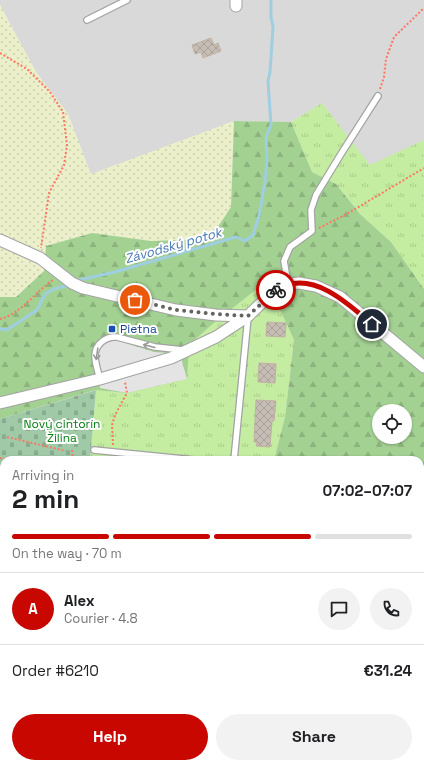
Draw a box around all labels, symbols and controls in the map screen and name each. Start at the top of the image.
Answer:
water label: Závodský potok [123,223,225,267]
courier [256,270,296,310]
icon: bike [265,279,287,301]
pin [118,283,152,317]
icon: bag [124,289,146,311]
pin [355,307,389,341]
icon: home [361,313,383,335]
place label: Pietna [120,321,157,337]
marker: Pietna [107,324,117,334]
one-way arrow [143,341,156,349]
one-way arrow [93,347,101,360]
map controls [372,404,412,444]
button: locate [372,404,412,444]
park label: Nový cintorín Žilina [24,416,100,446]
text: Arriving in [12,467,74,484]
text: 07:02–07:07 [322,481,412,500]
text: 2 min [12,482,79,516]
text: On the way · 70 m [12,545,122,562]
button: chat [318,588,360,630]
button: phone [370,588,412,630]
text: Alex [64,591,95,610]
text: A [28,599,38,618]
text: Courier · 4.8 [64,610,138,627]
text: Order #6210 [12,661,99,680]
text: €31.24 [364,661,412,680]
button: Help [12,714,208,760]
button: Share [216,714,412,760]

